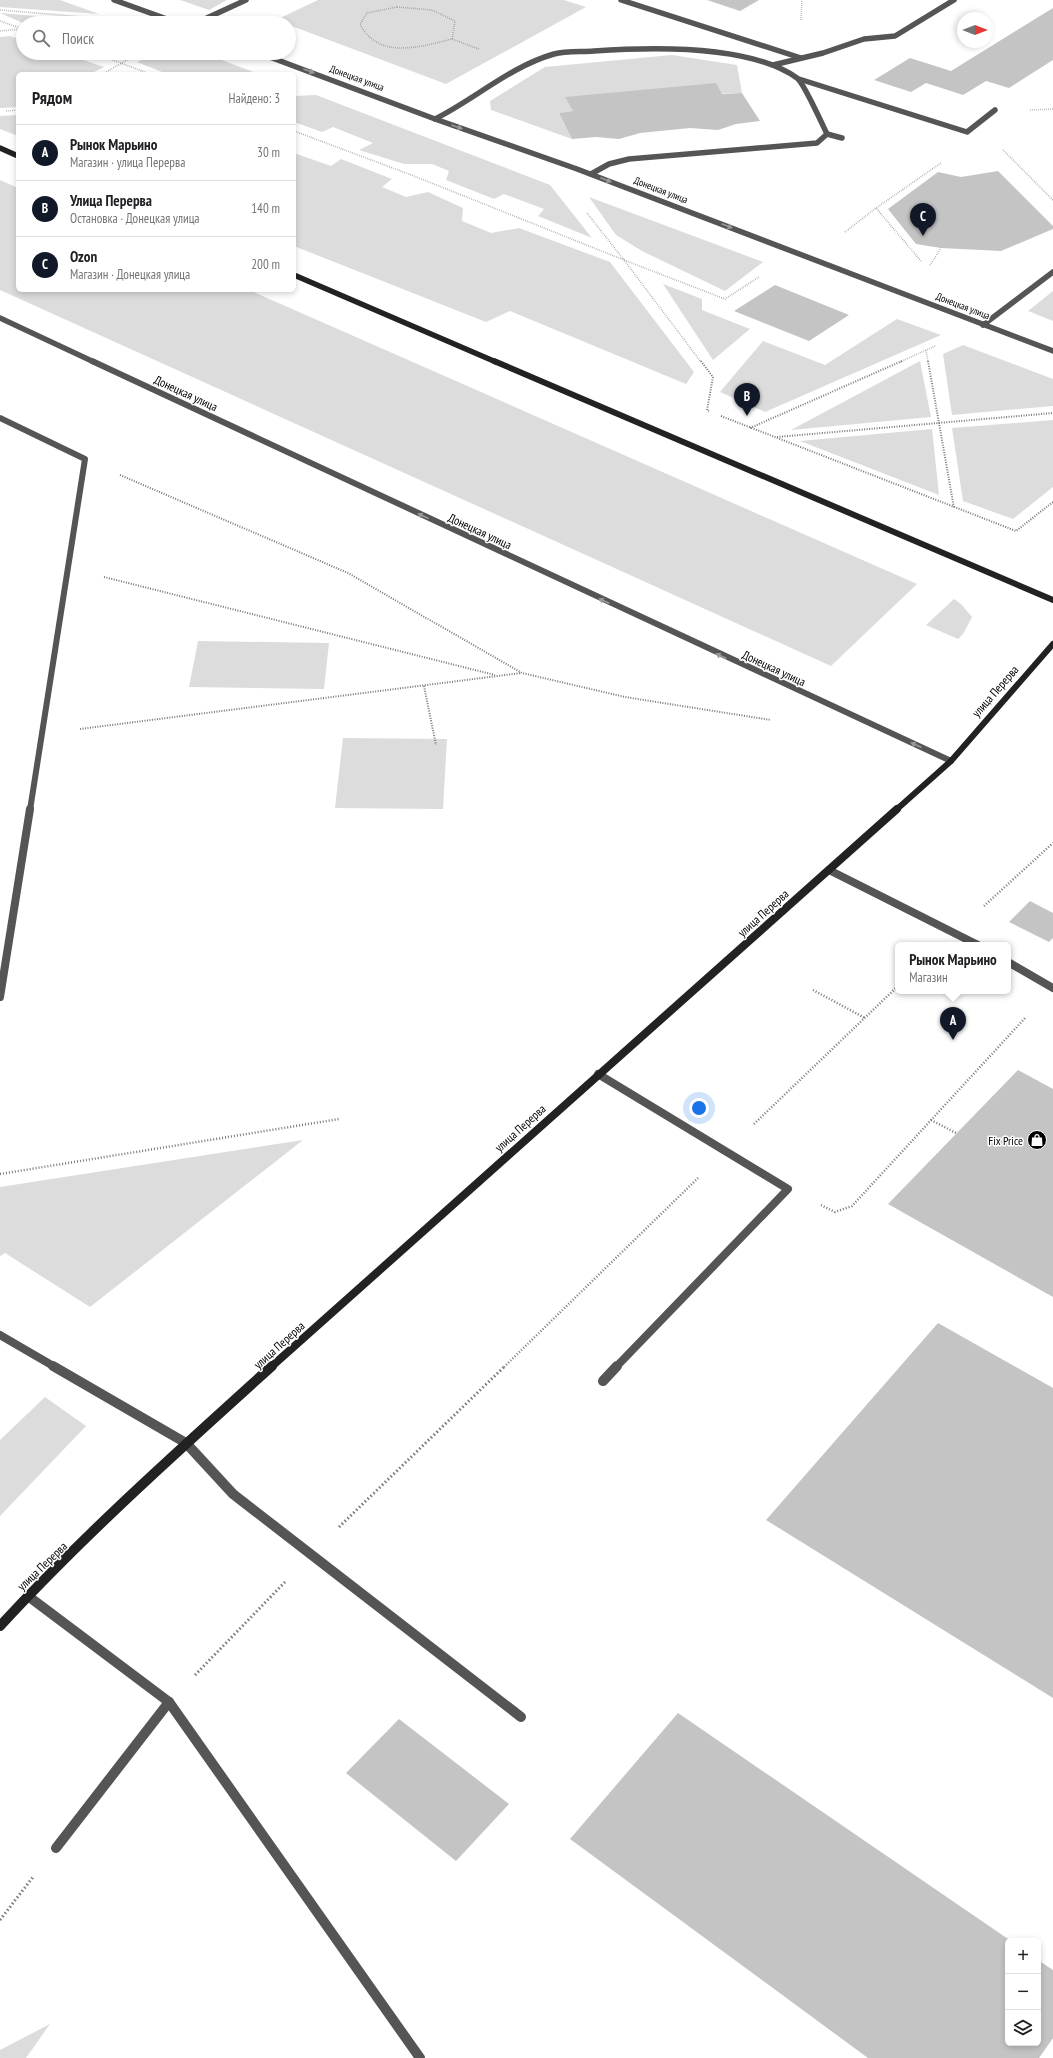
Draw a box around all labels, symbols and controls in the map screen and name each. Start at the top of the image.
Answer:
north arrow [957,12,993,48]
search box [16,16,296,60]
icon: search [30,27,52,49]
text: Поиск [62,29,94,48]
street label: Донецкая улица [328,62,386,94]
one-way arrow [304,69,316,75]
text: Рядом [32,87,72,109]
text: Найдено: 3 [229,90,280,107]
one-way arrow [452,124,464,130]
text: Рынок Марьино [70,135,157,154]
text: A [42,144,48,161]
text: 30 m [257,144,280,161]
text: Магазин · улица Перерва [70,154,185,171]
street label: Донецкая улица [632,174,690,206]
one-way arrow [600,177,612,183]
text: Улица Перерва [70,191,152,210]
text: B [42,200,48,217]
text: 140 m [251,200,280,217]
pin: C [910,203,936,236]
text: Остановка · Донецкая улица [70,210,200,227]
one-way arrow [722,224,734,230]
text: Ozon [70,247,97,266]
text: C [42,256,48,273]
text: 200 m [251,256,280,273]
text: Магазин · Донецкая улица [70,266,190,283]
street label: Донецкая улица [934,290,992,322]
street label: Донецкая улица [152,372,220,414]
pin: B [734,383,760,416]
street label: Донецкая улица [446,510,514,552]
one-way arrow [417,513,428,519]
one-way arrow [598,598,609,604]
street label: Донецкая улица [740,647,808,689]
one-way arrow [716,653,727,659]
street label: улица Перерва [969,662,1022,720]
one-way arrow [910,742,921,748]
street label: улица Перерва [734,886,792,940]
popup [895,942,1011,994]
text: Рынок Марьино [909,950,997,969]
text: Магазин [909,969,948,986]
pin: A [940,1007,966,1040]
your location [689,1098,709,1118]
street label: улица Перерва [491,1101,549,1155]
shop icon: Fix Price [1026,1129,1048,1151]
place label: Fix Price [988,1133,1023,1148]
street label: улица Перерва [250,1318,308,1372]
street label: улица Перерва [14,1538,70,1593]
map controls [1005,1938,1041,2046]
button: + [1005,1938,1041,1974]
button: − [1005,1974,1041,2010]
button: layers [1005,2010,1041,2046]

